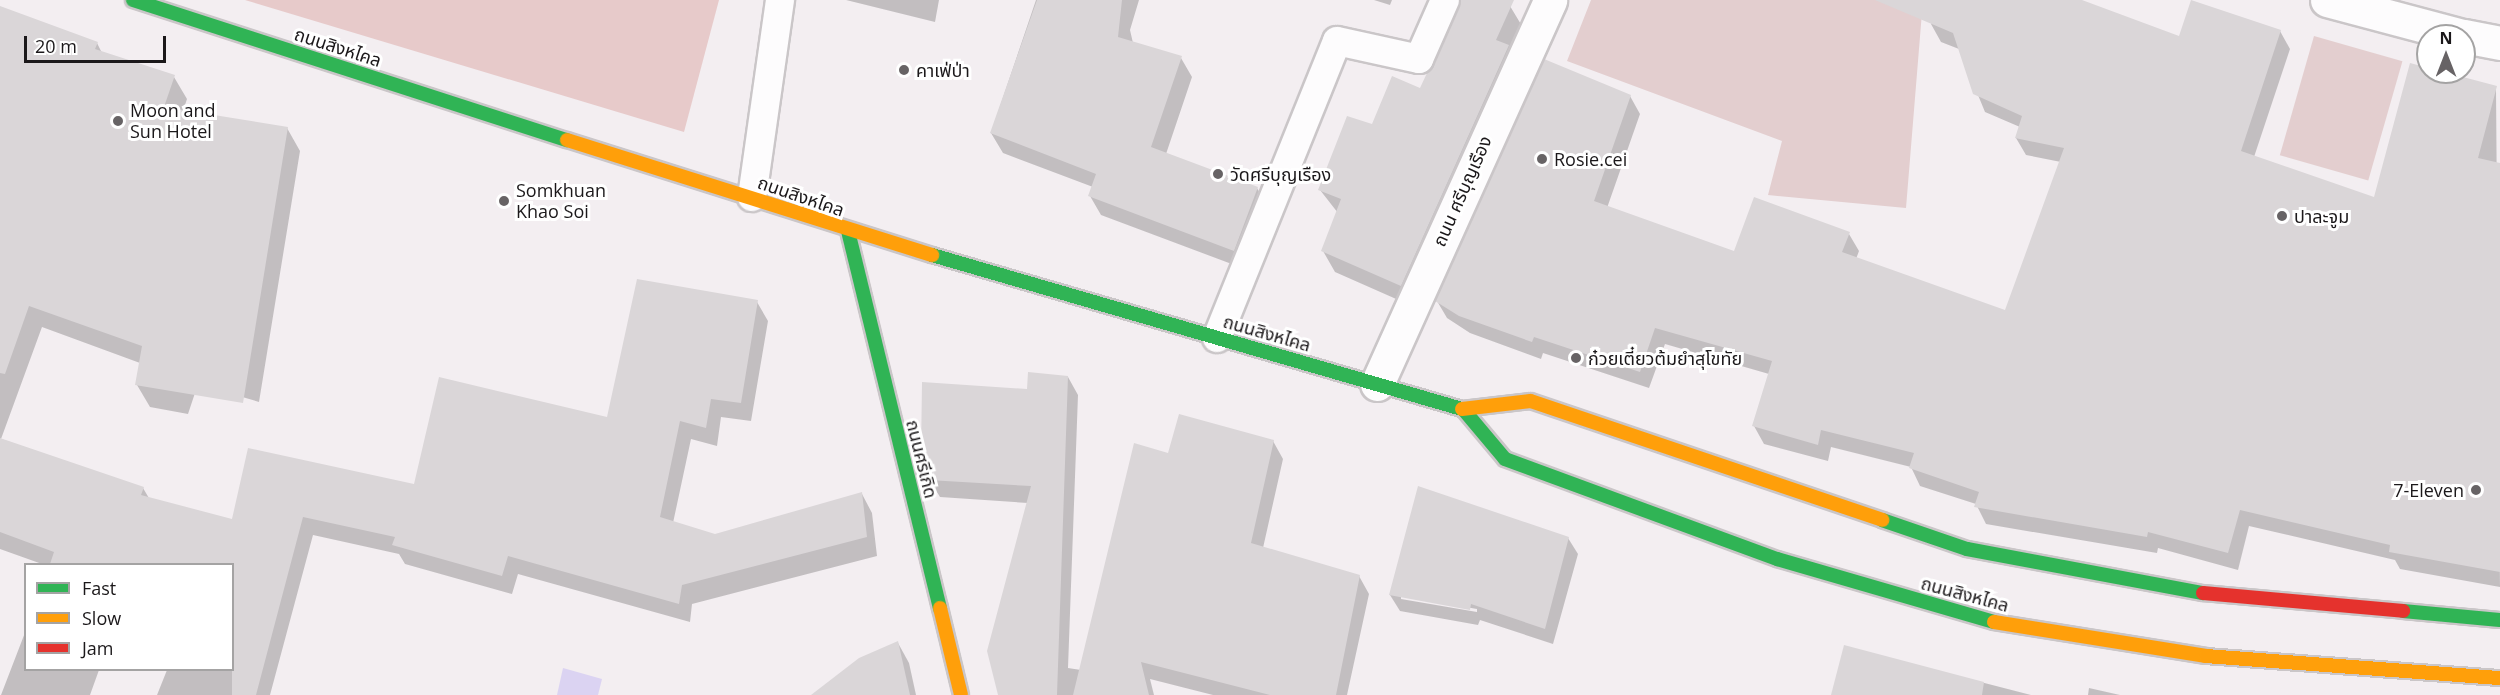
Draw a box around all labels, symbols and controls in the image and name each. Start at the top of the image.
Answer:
street label: ถนนสิงหไคล [292,23,384,71]
scale bar [27,24,170,62]
north arrow [2416,24,2476,84]
text: N [2439,27,2453,49]
text: 20 m [35,34,77,58]
place label: คาเฟ่ป่า [916,59,970,81]
marker: คาเฟ่ป่า [897,63,911,77]
place label: Moon and Sun Hotel [130,100,216,142]
marker: Moon and Sun Hotel [111,114,125,128]
street label: ถนน ศรีบุญเรือง [1428,132,1496,250]
place label: Rosie.cei [1554,148,1627,170]
marker: Rosie.cei [1535,152,1549,166]
place label: วัดศรีบุญเรือง [1230,163,1331,185]
marker: วัดศรีบุญเรือง [1211,167,1225,181]
street label: ถนนสิงหไคล [755,171,847,221]
place label: Somkhuan Khao Soi [516,180,606,222]
marker: Somkhuan Khao Soi [497,194,511,208]
place label: ปาละจูม [2294,205,2349,227]
marker: ปาละจูม [2275,209,2289,223]
street label: ถนนสิงหไคล [1221,310,1313,356]
place label: ก๋วยเตี๋ยวต้มยำสุโขทัย [1588,347,1742,369]
marker: ก๋วยเตี๋ยวต้มยำสุโขทัย [1569,351,1583,365]
street label: ถนนศรีเกิด [902,417,942,501]
place label: 7-Eleven [2393,479,2464,501]
marker: 7-Eleven [2469,483,2483,497]
legend [24,563,234,671]
street label: ถนนสิงหไคล [1919,572,2011,616]
text: Fast [82,576,116,600]
text: Slow [82,606,121,630]
text: Jam [82,636,114,660]

